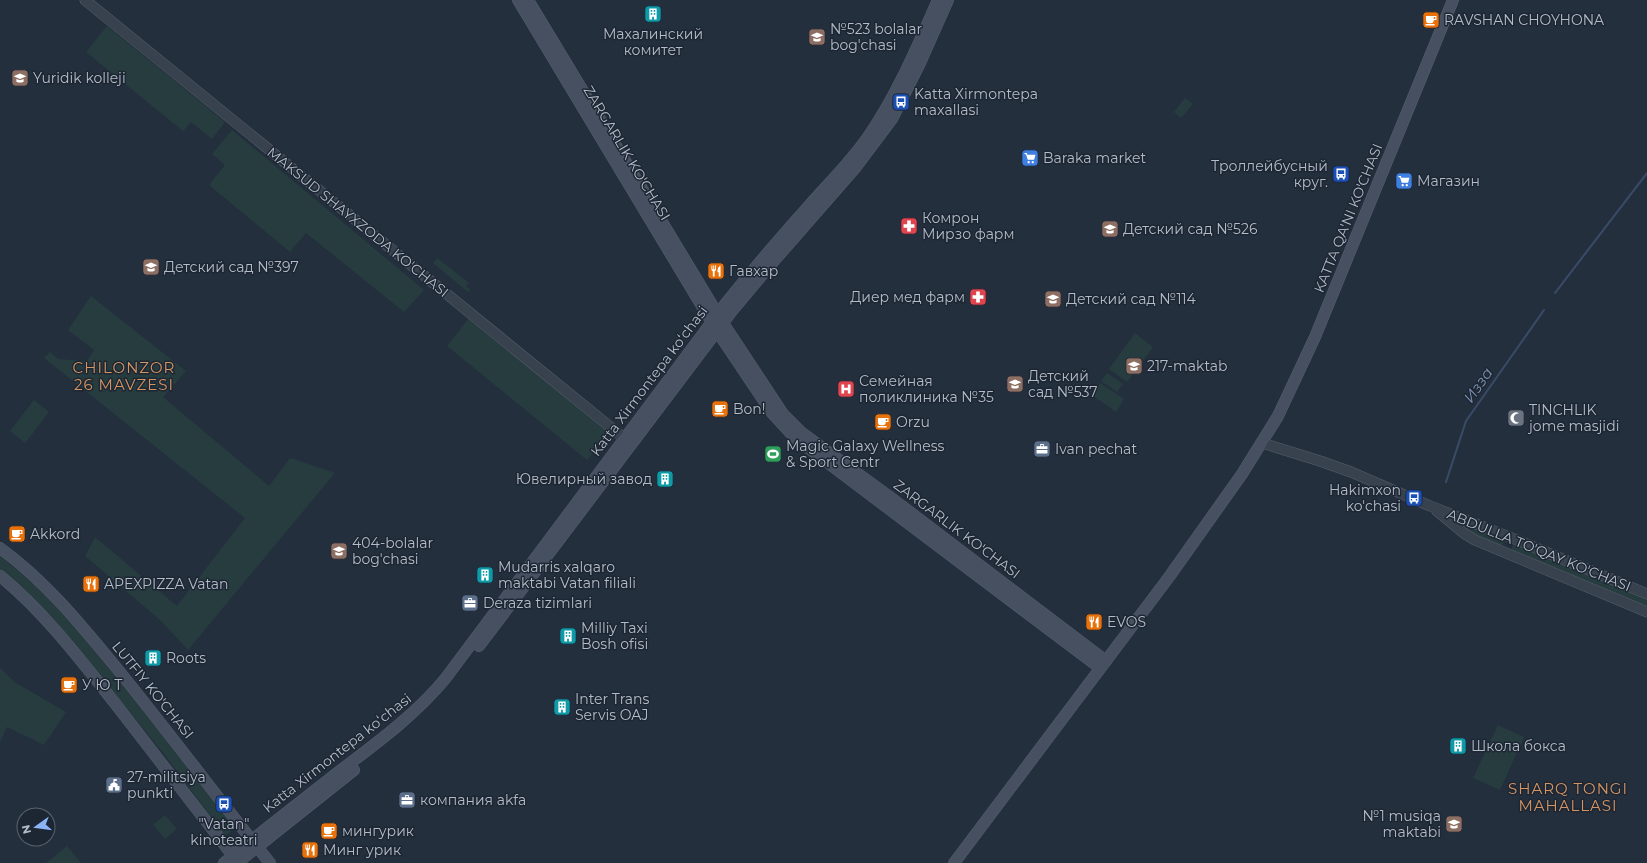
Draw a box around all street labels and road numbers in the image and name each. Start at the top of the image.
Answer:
street label: ZARGARLIK KO'CHASI [580,82,674,224]
street label: KATTA QA'NI KO'CHASI [1310,141,1386,295]
street label: MAKSUD SHAYXZODA KO'CHASI [264,143,452,301]
street label: Katta Xirmontepa koʻchasi [587,302,711,460]
street label: ZARGARLIK KO'CHASI [890,475,1024,583]
street label: ABDULLA TO'QAY KO'CHASI [1444,505,1634,595]
street label: LUTFIY KO'CHASI [108,638,198,742]
street label: Katta Xirmontepa koʻchasi [259,689,415,817]

